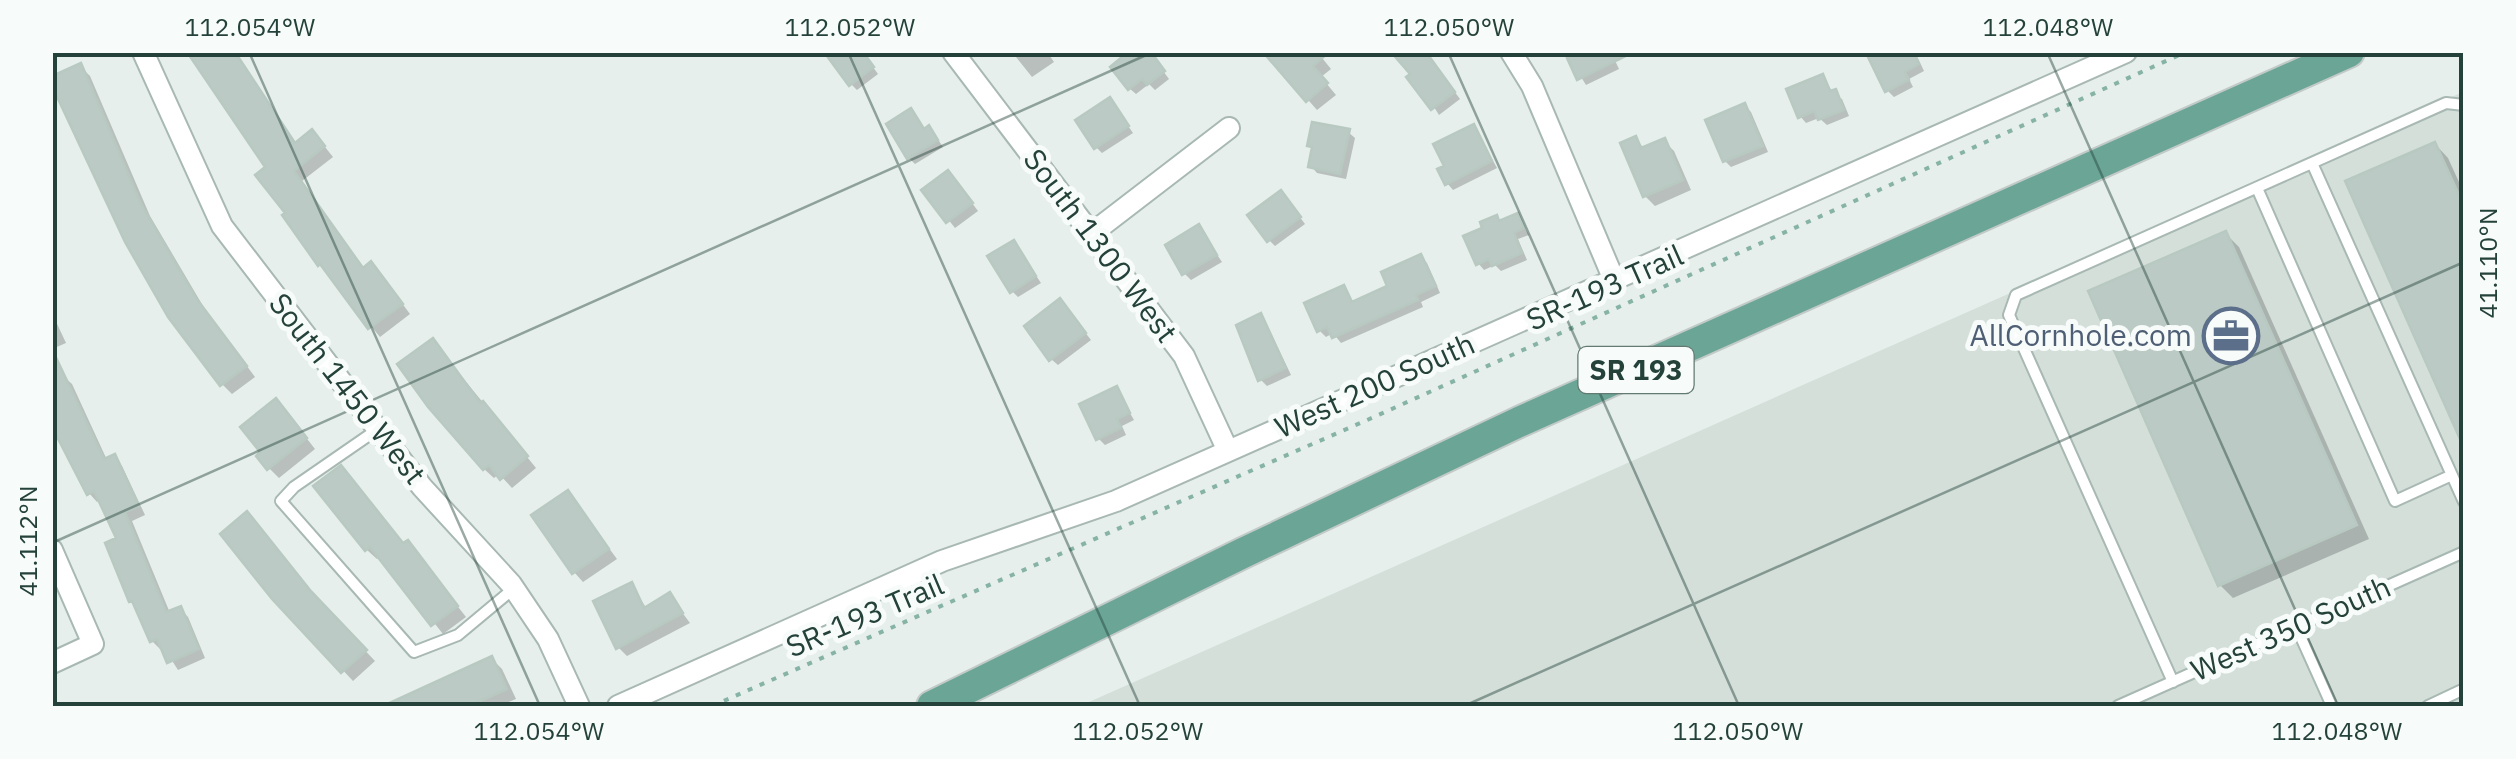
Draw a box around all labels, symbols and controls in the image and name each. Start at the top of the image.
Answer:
text: 112.054°W [185,10,315,43]
text: 112.052°W [785,10,915,43]
text: 112.050°W [1384,10,1514,43]
text: 112.048°W [1983,10,2113,43]
street label: South 1300 West [1016,140,1187,350]
text: 41.110°N [2471,207,2504,319]
street label: SR-193 Trail [1520,235,1689,339]
street label: South 1450 West [261,284,435,492]
office icon: AllCornhole.com [2201,306,2261,366]
place label: AllCornhole.com [1969,315,2192,354]
street label: West 200 South [1268,323,1480,446]
road number: SR 193 [1578,347,1694,393]
text: 41.112°N [11,485,44,597]
street label: SR-193 Trail [780,564,949,665]
street label: West 350 South [2184,566,2396,689]
text: 112.054°W [474,714,604,747]
text: 112.052°W [1073,714,1203,747]
text: 112.050°W [1673,714,1803,747]
text: 112.048°W [2272,714,2402,747]

